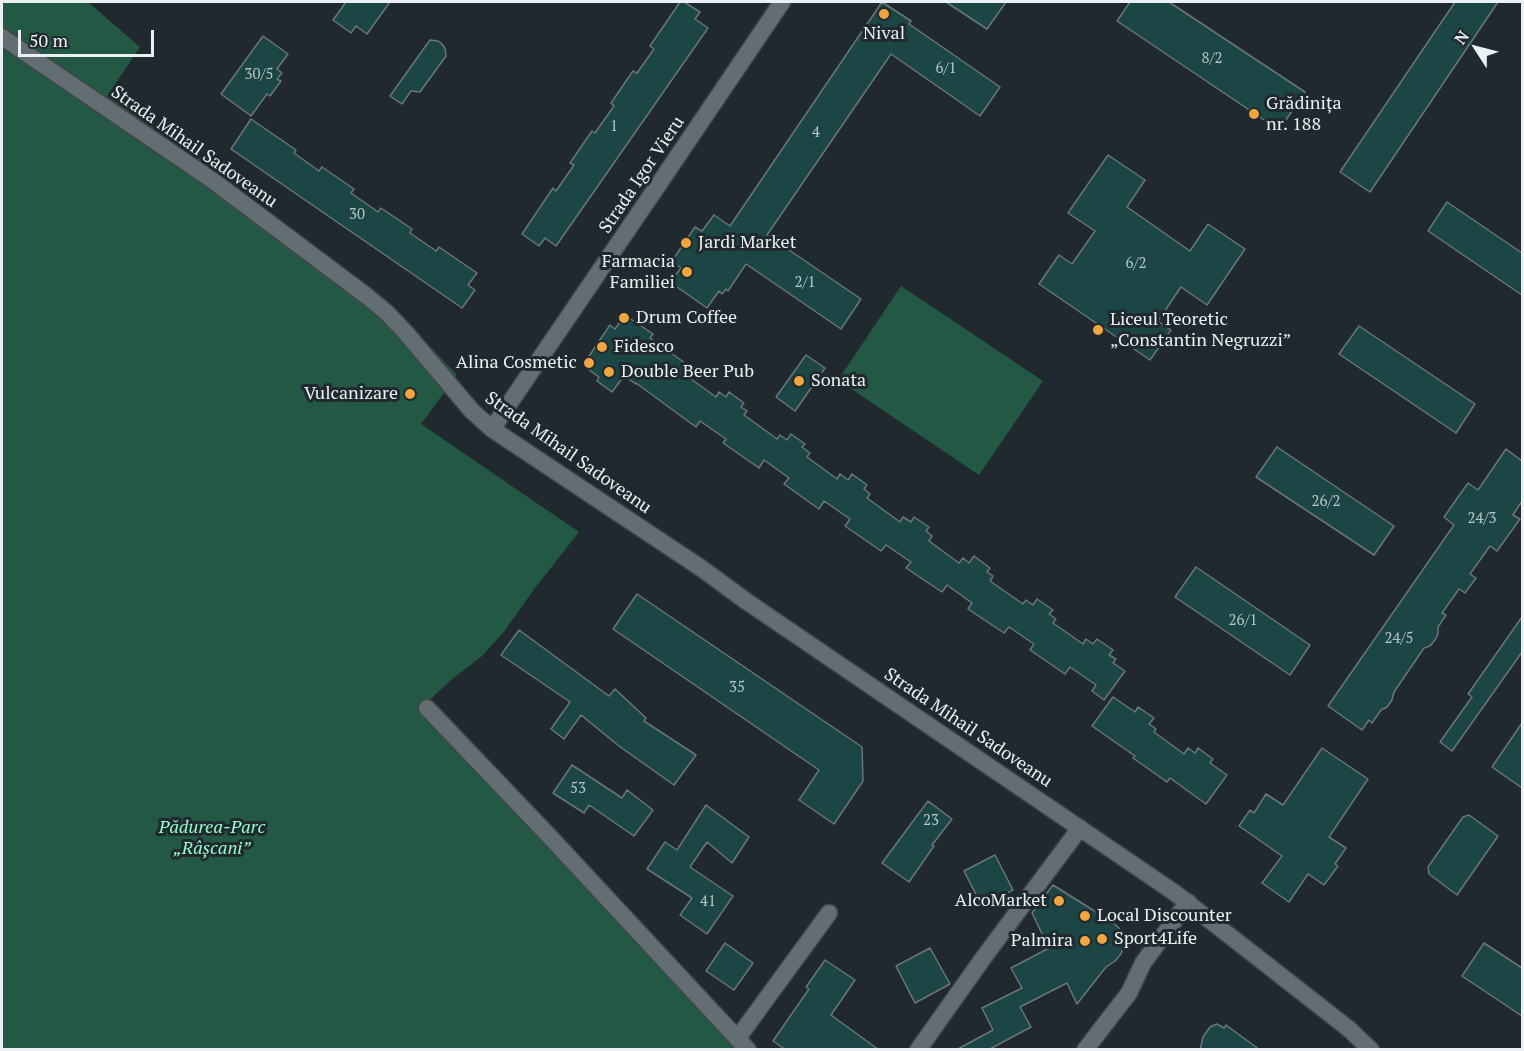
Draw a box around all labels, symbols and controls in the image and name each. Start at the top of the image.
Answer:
marker: Nival [877,7,891,21]
scale bar [21,18,158,56]
north arrow [1446,18,1506,78]
place label: Nival [863,23,905,45]
text: N [1449,26,1474,49]
text: 50 m [29,28,68,52]
house number: 8/2 [1201,50,1223,68]
house number: 6/1 [935,60,957,78]
house number: 30/5 [244,66,274,84]
street label: Strada Mihail Sadoveanu [107,81,281,213]
place label: Grădinița nr. 188 [1266,93,1342,136]
marker: Grădinița nr. 188 [1247,107,1261,121]
street label: Strada Igor Vieru [595,112,689,238]
house number: 1 [610,118,618,136]
house number: 4 [812,124,820,142]
house number: 30 [349,206,365,224]
place label: Jardi Market [698,232,796,254]
marker: Jardi Market [679,236,693,250]
place label: Farmacia Familiei [602,251,675,294]
house number: 6/2 [1125,255,1147,273]
marker: Farmacia Familiei [680,265,694,279]
house number: 2/1 [794,274,816,292]
place label: Drum Coffee [636,307,737,329]
place label: Liceul Teoretic „Constantin Negruzzi” [1110,309,1291,352]
marker: Drum Coffee [617,311,631,325]
marker: Liceul Teoretic „Constantin Negruzzi” [1091,323,1105,337]
place label: Fidesco [614,336,674,358]
marker: Fidesco [595,340,609,354]
place label: Alina Cosmetic [456,352,577,374]
marker: Alina Cosmetic [582,356,596,370]
place label: Double Beer Pub [621,361,754,383]
marker: Double Beer Pub [602,365,616,379]
place label: Sonata [811,370,866,392]
marker: Sonata [792,374,806,388]
place label: Vulcanizare [304,383,398,405]
marker: Vulcanizare [403,387,417,401]
street label: Strada Mihail Sadoveanu [481,387,655,519]
house number: 26/2 [1311,493,1341,511]
house number: 24/3 [1467,510,1497,528]
house number: 26/1 [1228,612,1258,630]
house number: 24/5 [1384,630,1414,648]
street label: Strada Mihail Sadoveanu [880,664,1056,792]
house number: 35 [729,679,745,697]
house number: 53 [570,780,586,798]
house number: 23 [923,812,939,830]
park label: Pădurea-Parc „Râșcani” [159,817,265,860]
place label: AlcoMarket [955,890,1047,912]
house number: 41 [700,893,716,911]
marker: AlcoMarket [1052,894,1066,908]
place label: Local Discounter [1097,905,1232,927]
marker: Local Discounter [1078,909,1092,923]
place label: Sport4Life [1114,928,1197,950]
place label: Palmira [1011,930,1073,952]
marker: Sport4Life [1095,932,1109,946]
marker: Palmira [1078,934,1092,948]

